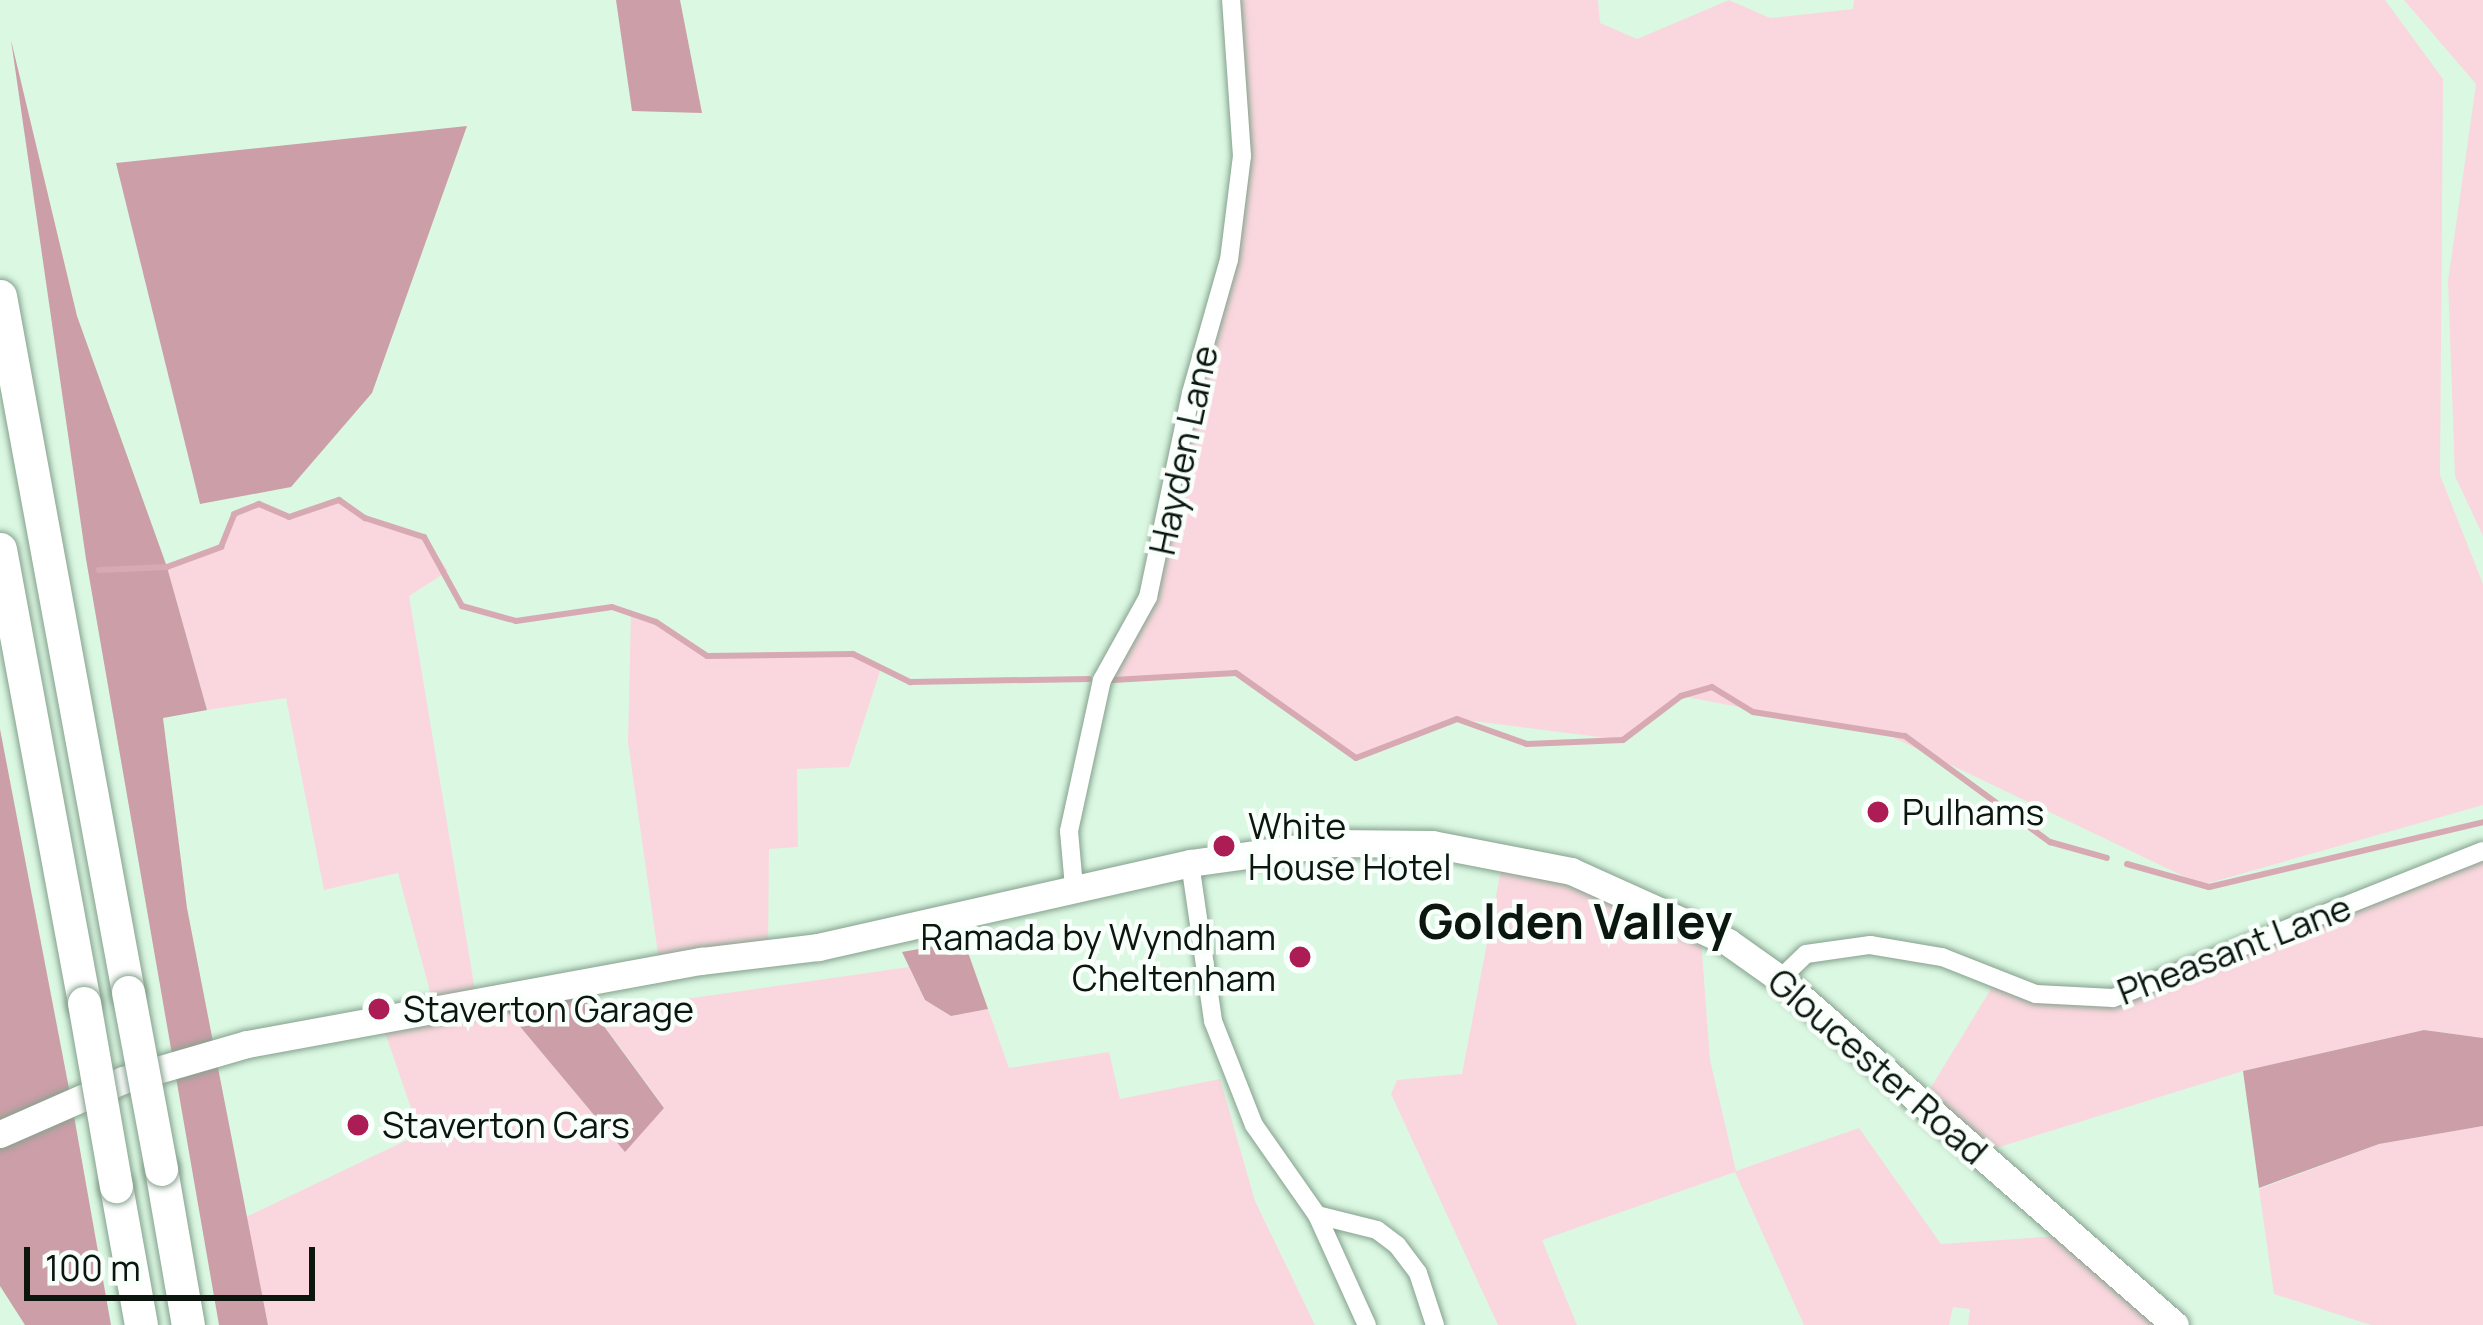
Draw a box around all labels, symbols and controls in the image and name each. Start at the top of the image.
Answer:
street label: Hayden Lane [1140,341,1226,559]
place label: Pulhams [1902,790,2044,834]
marker: Pulhams [1865,799,1891,825]
place label: White House Hotel [1248,803,1452,888]
marker: White House Hotel [1211,833,1237,859]
street label: Pheasant Lane [2111,885,2357,1013]
district label: Golden Valley [1418,892,1732,950]
place label: Ramada by Wyndham Cheltenham [921,914,1276,999]
marker: Ramada by Wyndham Cheltenham [1287,944,1313,970]
street label: Gloucester Road [1760,959,1996,1173]
place label: Staverton Garage [403,987,694,1031]
marker: Staverton Garage [366,996,392,1022]
place label: Staverton Cars [382,1103,630,1147]
marker: Staverton Cars [345,1112,371,1138]
scale bar [30,1223,321,1297]
text: 100 m [45,1243,141,1292]

